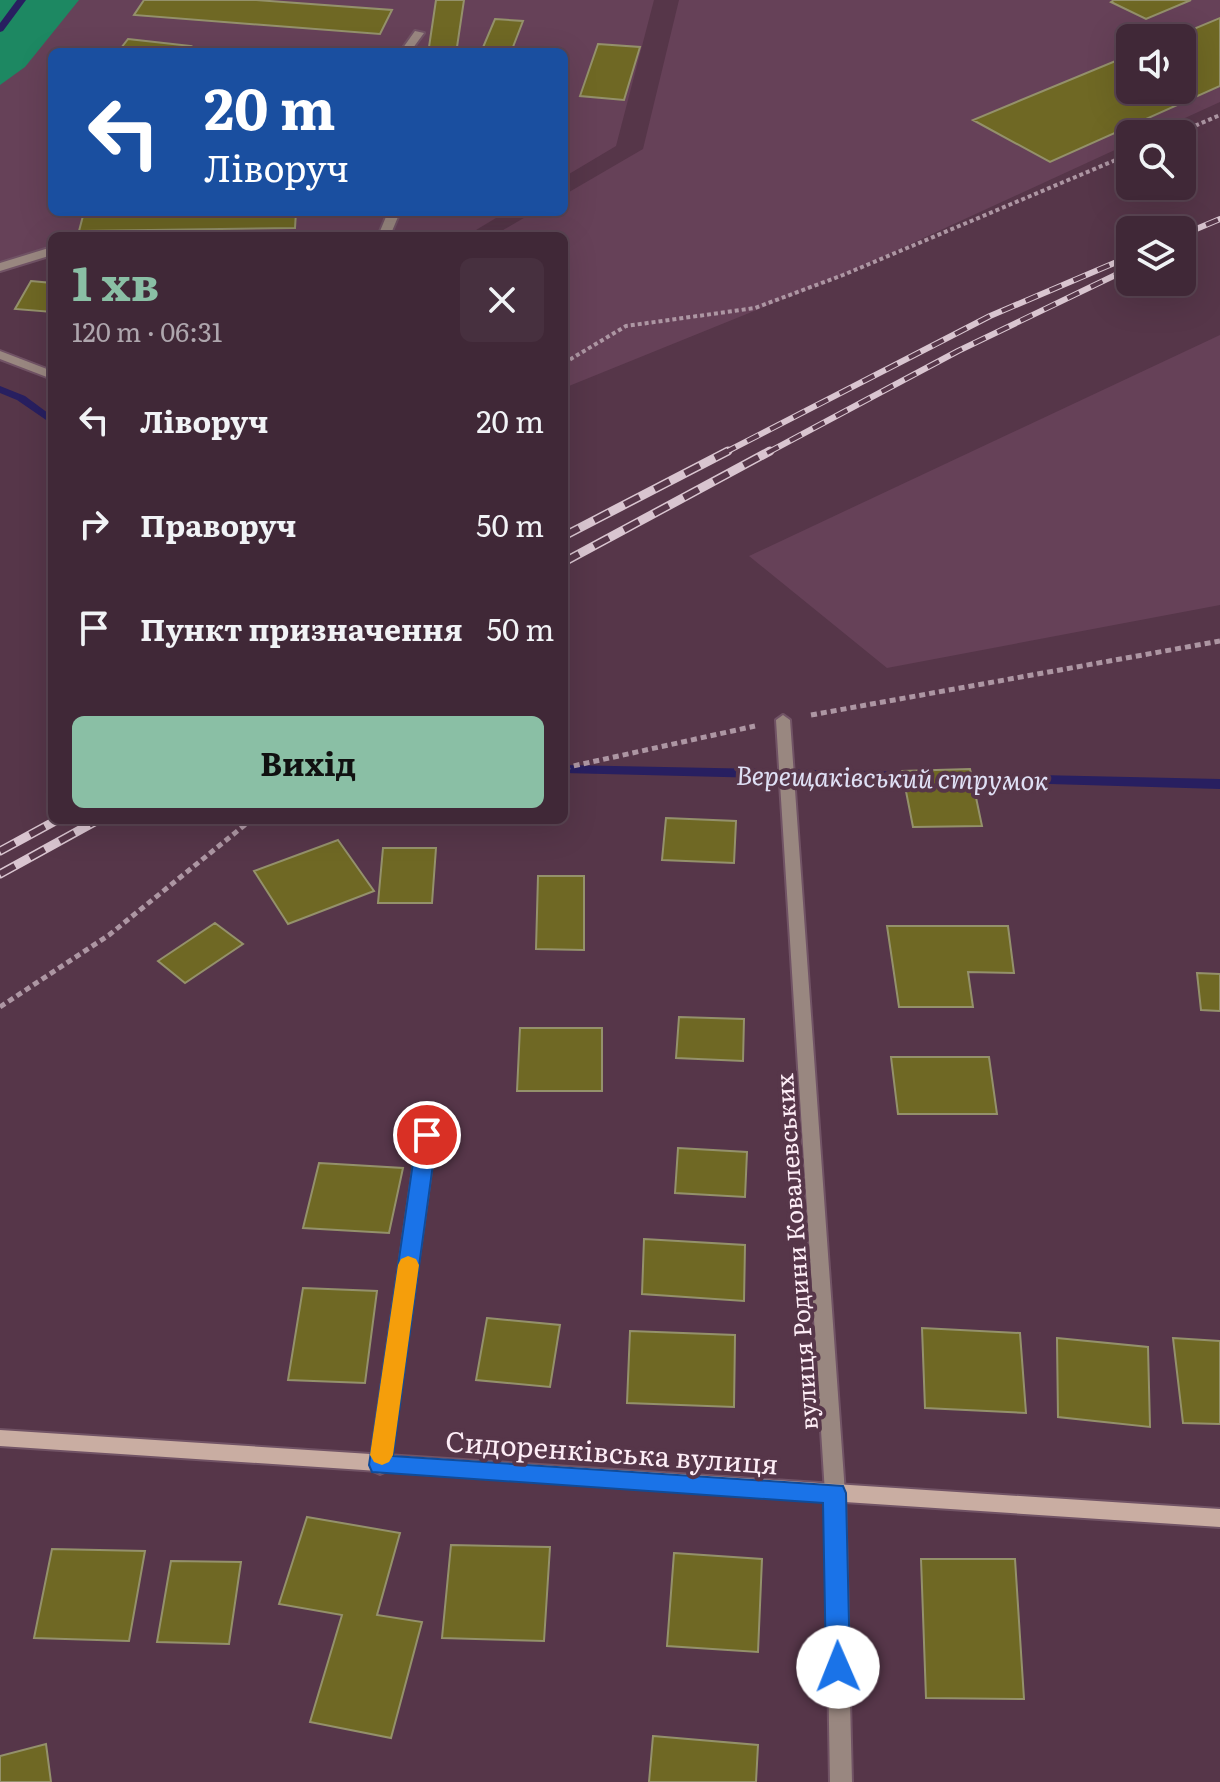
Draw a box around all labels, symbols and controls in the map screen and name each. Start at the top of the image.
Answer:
map controls [1116,24,1196,296]
button: sound [1116,24,1196,104]
text: 20 m [204,64,336,147]
icon: left [72,80,176,184]
button: search [1116,120,1196,200]
text: Ліворуч [204,140,349,193]
button: layers [1116,216,1196,296]
text: 1 хв [72,245,159,316]
button: close [460,258,544,342]
text: 120 m · 06:31 [72,311,222,350]
icon: left [72,398,116,442]
text: Ліворуч [140,398,268,442]
text: 20 m [476,398,544,442]
icon: right [72,502,116,546]
text: Праворуч [140,502,296,546]
text: 50 m [476,502,544,546]
icon: arrive [72,606,116,650]
text: Пункт призначення [140,606,463,650]
text: 50 m [487,606,554,650]
button: Вихід [72,716,544,808]
water label: Верещаківський струмок [735,754,1049,798]
street label: вулиця Родини Ковалевських [765,1072,825,1431]
pin [393,1101,461,1169]
icon: arrive [405,1113,449,1157]
street label: Сидоренківська вулиця [444,1418,780,1484]
position arrow [796,1625,880,1709]

